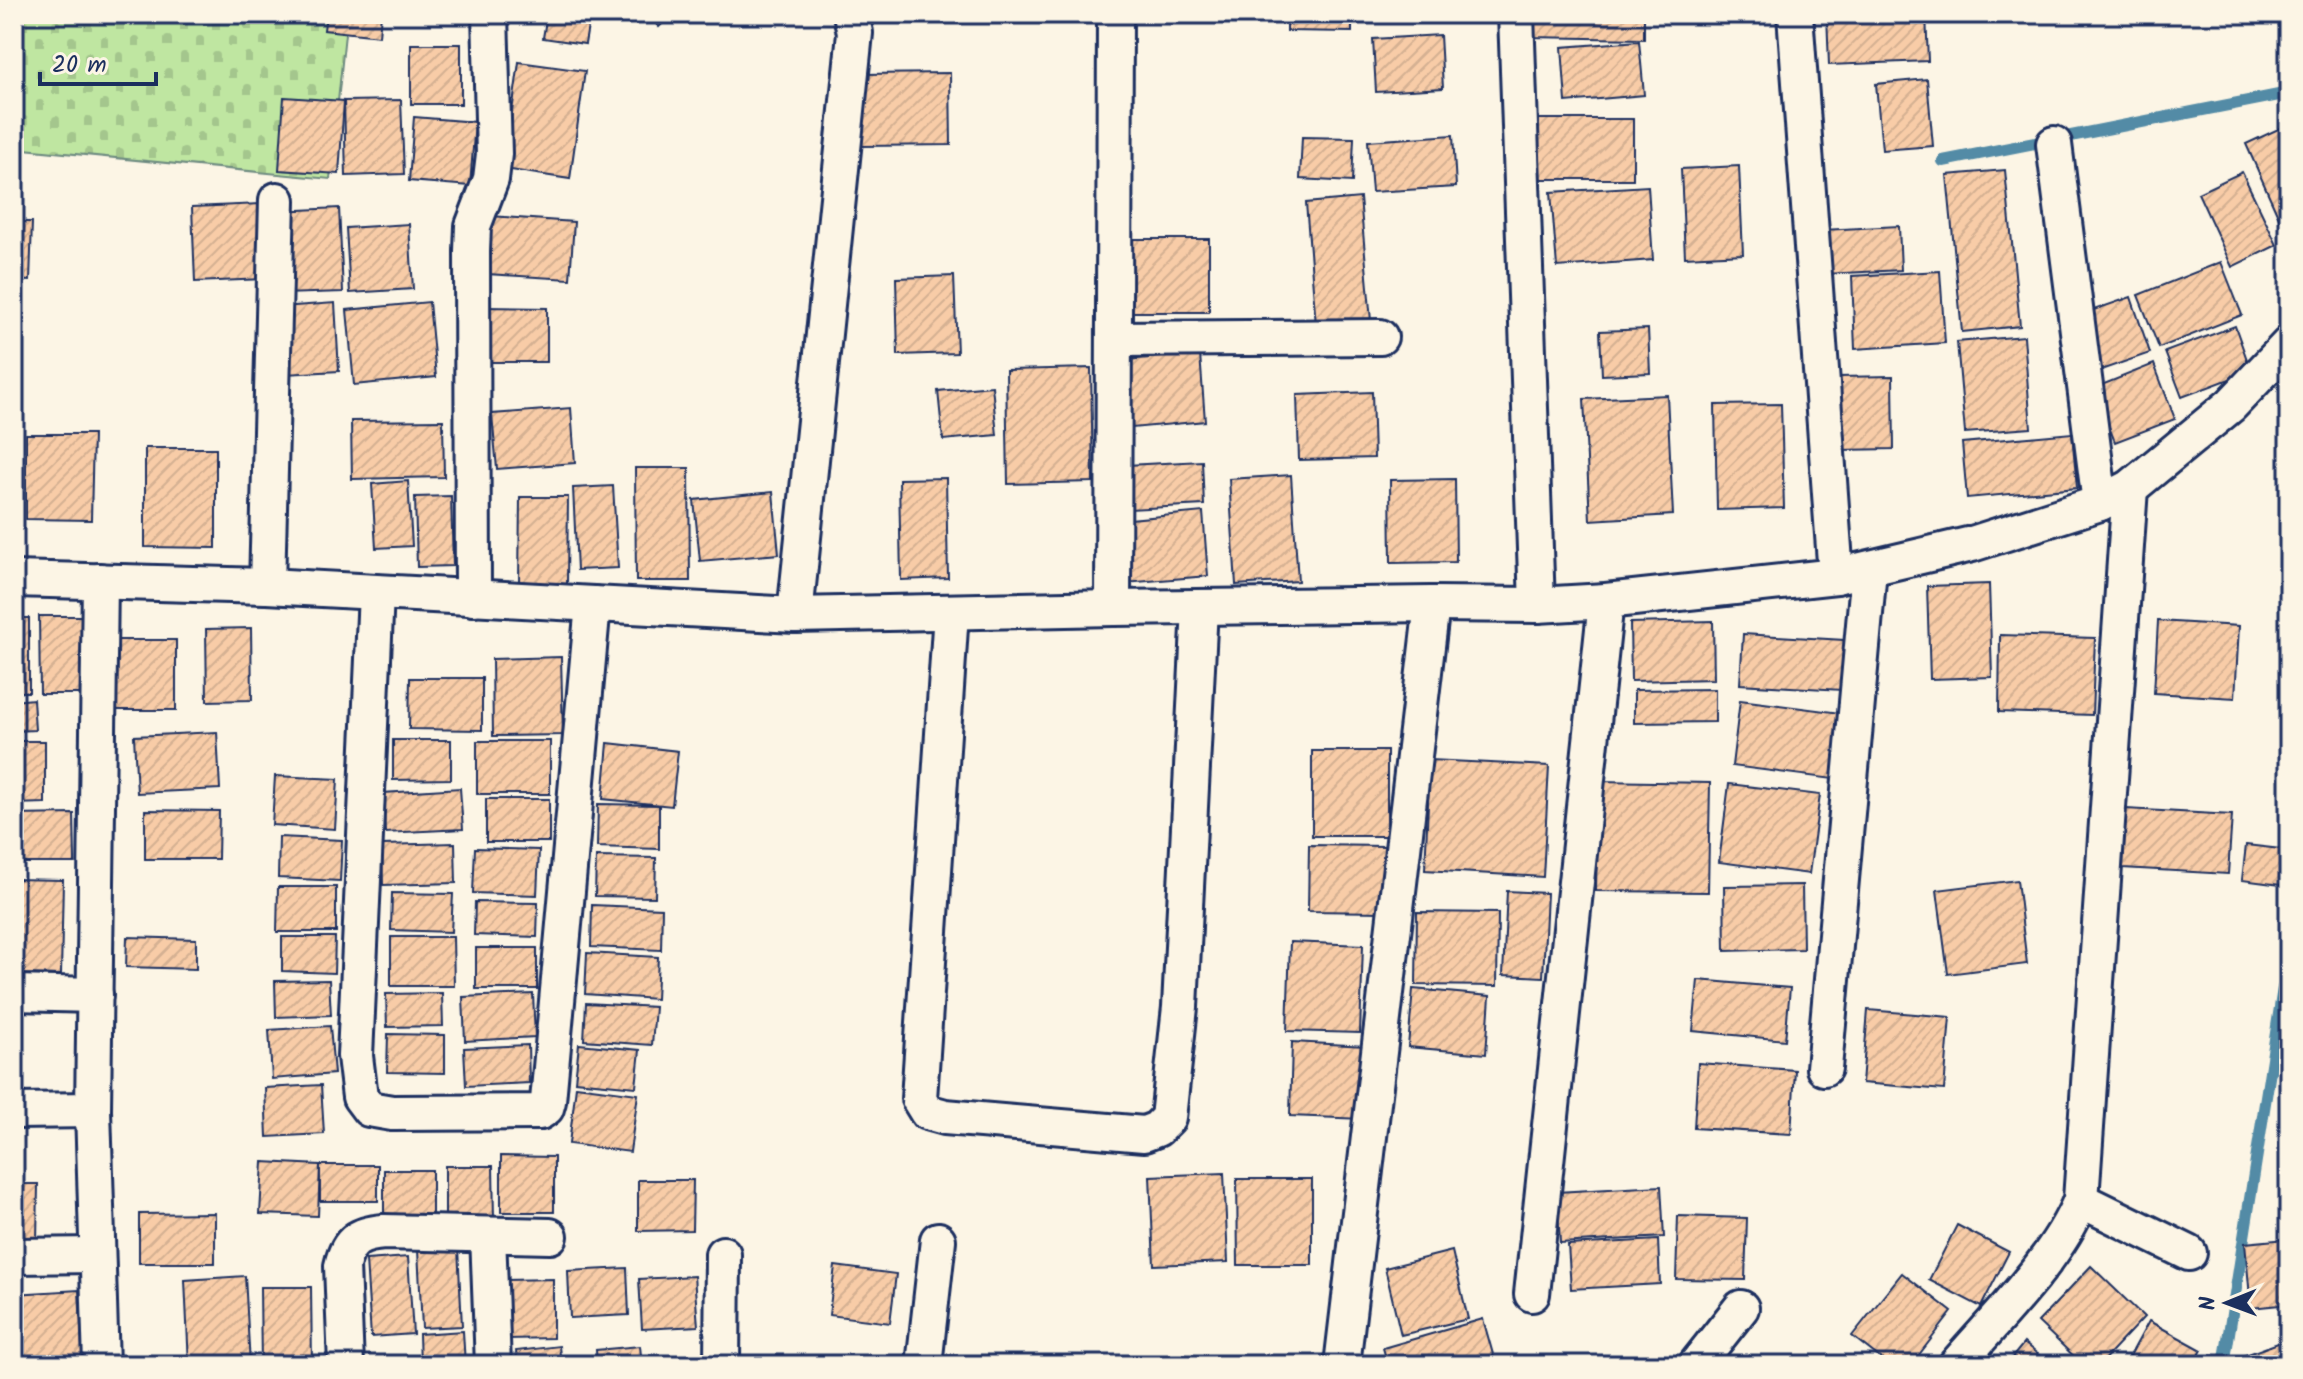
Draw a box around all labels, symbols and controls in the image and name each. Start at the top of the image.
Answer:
scale bar [40,36,156,86]
text: 20 m [52,46,107,85]
north arrow [2187,1263,2267,1343]
text: N [2192,1296,2227,1311]

